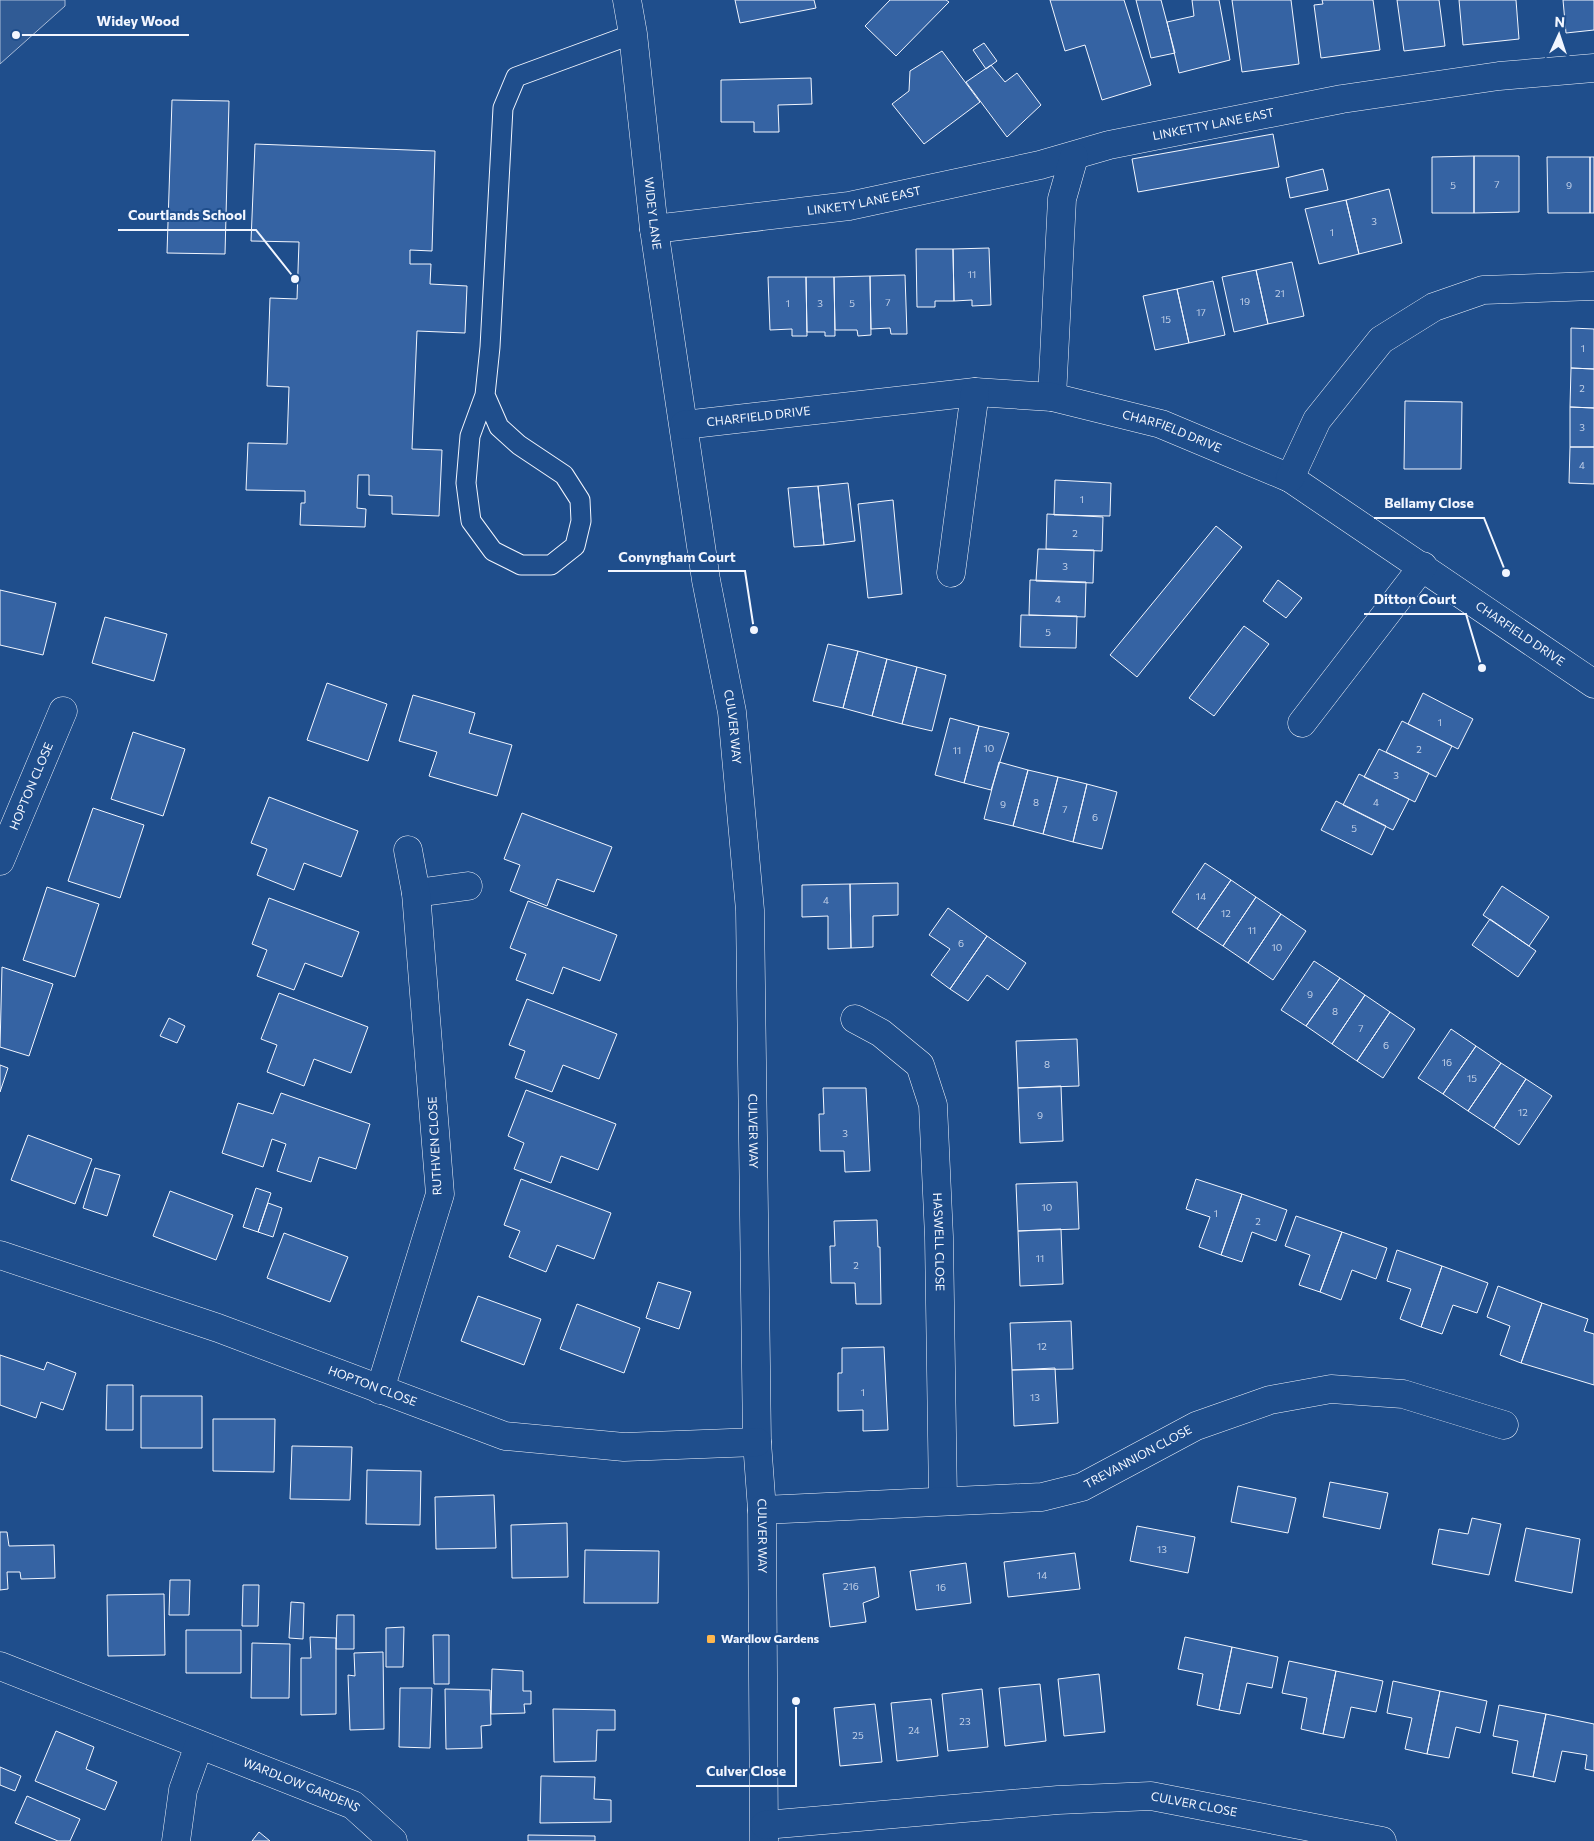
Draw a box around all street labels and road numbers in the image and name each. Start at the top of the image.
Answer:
street label: LINKETTY LANE EAST [1151,104,1276,142]
street label: WIDEY LANE [642,176,665,251]
street label: LINKETY LANE EAST [806,183,923,217]
street label: CHARFIELD DRIVE [706,403,811,428]
street label: CHARFIELD DRIVE [1121,407,1224,455]
street label: CHARFIELD DRIVE [1473,598,1568,668]
street label: CULVER WAY [722,688,745,765]
street label: HOPTON CLOSE [6,740,55,832]
street label: CULVER WAY [746,1093,761,1169]
street label: RUTHVEN CLOSE [424,1096,444,1196]
street label: HASWELL CLOSE [931,1192,948,1291]
street label: HOPTON CLOSE [327,1362,419,1408]
street label: TREVANNION CLOSE [1081,1422,1194,1491]
street label: CULVER WAY [755,1498,770,1574]
street label: WARDLOW GARDENS [241,1754,363,1814]
street label: CULVER CLOSE [1150,1788,1239,1819]

